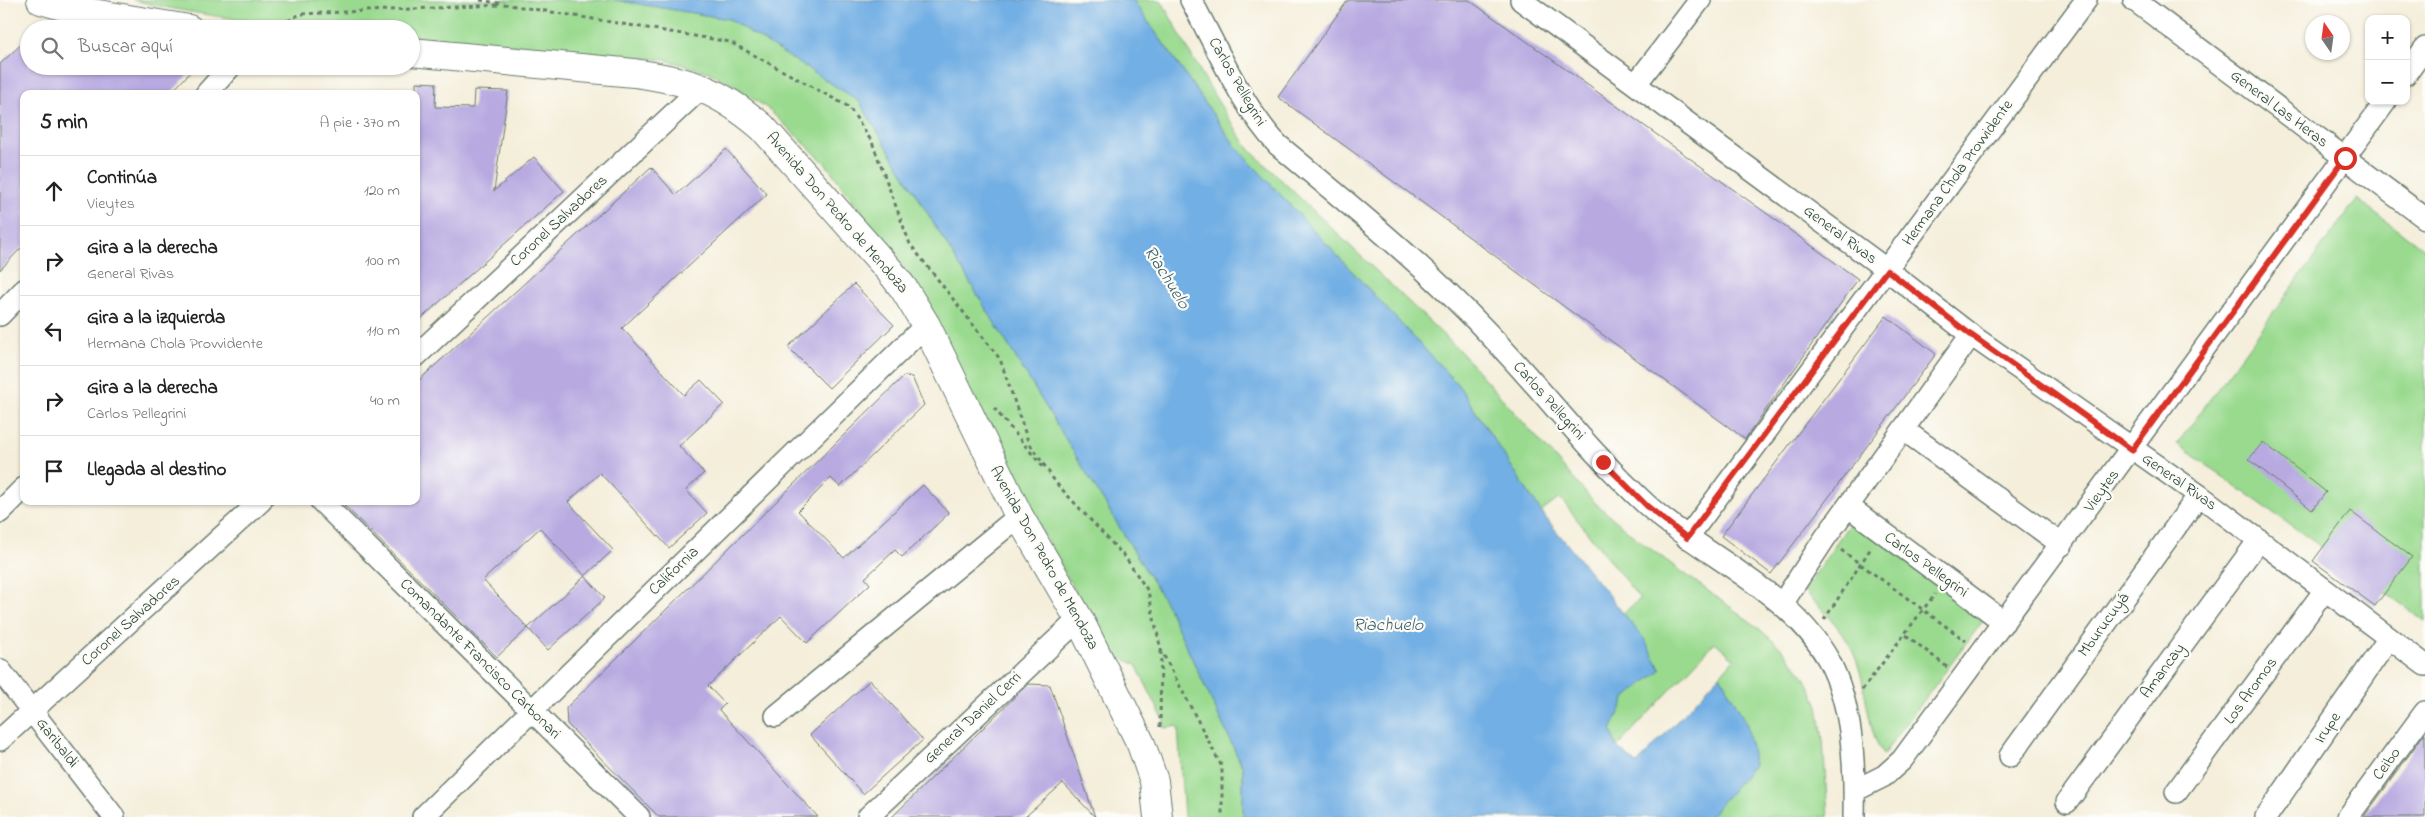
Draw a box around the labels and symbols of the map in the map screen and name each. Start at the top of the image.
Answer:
north arrow [2305,15,2350,60]
street label: Carlos Pellegrini [1202,33,1272,131]
street label: General Las Heras [2225,64,2333,154]
street label: Hermana Chola Provvidente [1897,94,2020,251]
street label: Avenida Don Pedro de Mendoza [760,127,914,299]
route start [2334,147,2357,170]
street label: Coronel Salvadores [505,169,613,273]
street label: General Rivas [1798,199,1882,271]
water label: Riachuelo [1136,241,1196,315]
street label: Carlos Pellegrini [1507,356,1591,446]
street label: General Rivas [2136,447,2222,517]
route end [1592,451,1615,474]
street label: Avenida Don Pedro de Mendoza [983,461,1105,655]
street label: Vieytes [2078,465,2126,518]
street label: Carlos Pellegrini [1879,526,1973,604]
street label: California [643,541,705,601]
street label: Coronel Salvadores [76,570,186,672]
street label: Comandante Francisco Carbonari [394,573,566,745]
street label: Mburucuyá [2072,588,2136,662]
water label: Riachuelo [1353,613,1424,639]
street label: Amancay [2135,638,2191,704]
street label: Los Aromos [2218,652,2284,730]
street label: General Daniel Cerri [919,666,1027,770]
street label: Irupe [2309,707,2348,749]
street label: Garibaldi [30,713,84,773]
street label: Ceibo [2367,743,2407,785]

